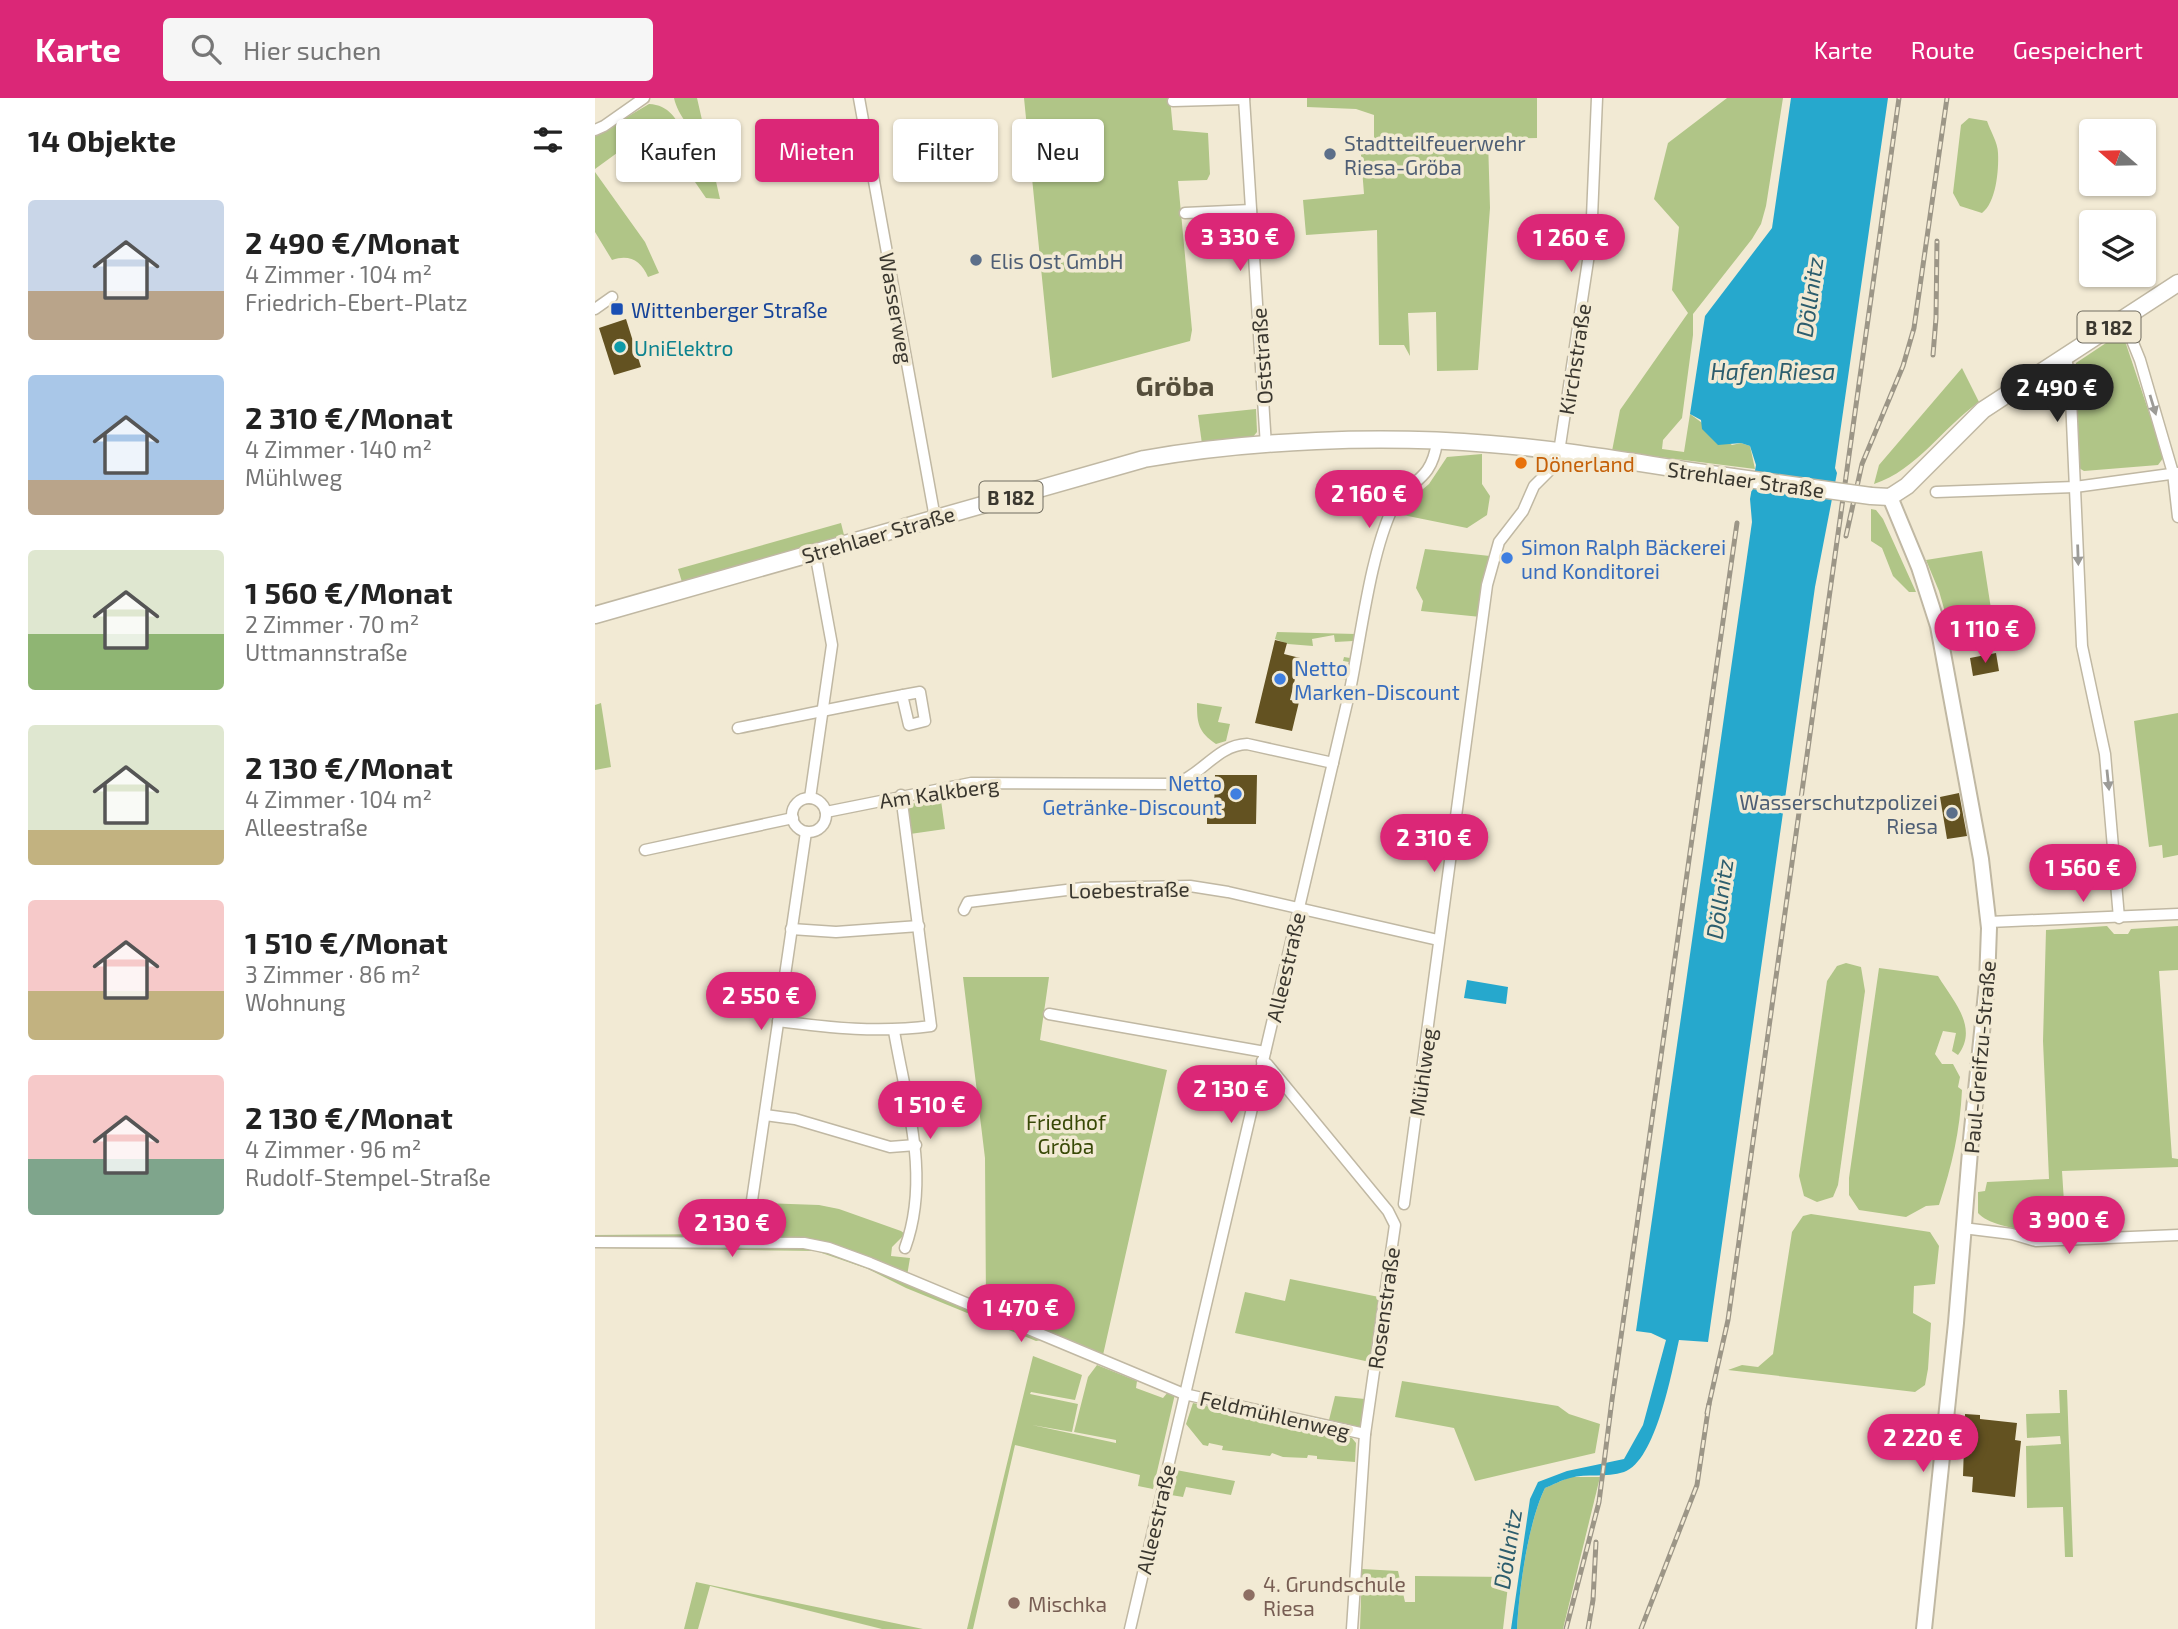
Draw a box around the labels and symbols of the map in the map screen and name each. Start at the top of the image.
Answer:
north arrow [2079,119,2156,196]
place label: Stadtteilfeuerwehr Riesa-Gröba [1344,130,1526,179]
marker: Stadtteilfeuerwehr Riesa-Gröba [1322,146,1338,162]
pin: 3 330 € [1175,214,1305,273]
pin: 1 260 € [1506,214,1636,274]
place label: Elis Ost GmbH [990,248,1124,273]
street label: Wasserweg [875,250,919,366]
marker: Elis Ost GmbH [968,252,984,268]
water label: Döllnitz [1790,255,1829,339]
place label: Wittenberger Straße [631,297,828,322]
marker: Wittenberger Straße [609,301,625,317]
street label: Kirchstraße [1553,302,1595,416]
street label: Oststraße [1245,307,1277,405]
road number: B 182 [2077,312,2141,342]
place label: UniElektro [634,335,733,360]
marker: UniElektro [612,339,628,355]
water label: Hafen Riesa [1711,357,1835,385]
pin: 2 490 € [1992,364,2122,424]
district label: Gröba [1136,368,1214,402]
one-way arrow [2149,395,2159,416]
place label: Dönerland [1535,451,1635,476]
marker: Dönerland [1513,455,1529,471]
street label: Strehlaer Straße [1666,456,1826,502]
pin: 2 160 € [1304,470,1434,530]
road number: B 182 [979,482,1043,512]
street label: Strehlaer Straße [799,500,957,568]
place label: Simon Ralph Bäckerei und Konditorei [1521,534,1726,583]
one-way arrow [2073,544,2084,566]
marker: Simon Ralph Bäckerei und Konditorei [1499,550,1515,566]
pin: 1 110 € [1920,606,2050,665]
place label: Netto Marken-Discount [1294,655,1460,704]
marker: Netto Marken-Discount [1272,671,1288,687]
one-way arrow [2103,769,2114,791]
place label: Netto Getränke-Discount [1042,770,1222,819]
street label: Am Kalkberg [878,771,1001,813]
marker: Netto Getränke-Discount [1228,786,1244,802]
place label: Wasserschutzpolizei Riesa [1739,789,1938,838]
marker: Wasserschutzpolizei Riesa [1944,805,1960,821]
pin: 2 310 € [1369,814,1499,874]
pin: 1 560 € [2018,844,2148,904]
water label: Döllnitz [1700,857,1739,941]
street label: Loebestraße [1068,875,1190,903]
street label: Alleestraße [1260,910,1310,1024]
street label: Paul-Greifzu-Straße [1958,959,2000,1155]
pin: 2 550 € [696,972,826,1032]
street label: Mühlweg [1403,1026,1441,1118]
pin: 2 130 € [1166,1066,1296,1125]
pin: 1 510 € [865,1082,995,1141]
park label: Friedhof Gröba [1026,1109,1107,1158]
pin: 3 900 € [2004,1196,2134,1256]
pin: 2 130 € [667,1200,797,1259]
street label: Rosenstraße [1362,1245,1404,1371]
pin: 1 470 € [956,1284,1086,1344]
street label: Feldmühlenweg [1198,1385,1353,1443]
pin: 2 220 € [1858,1414,1988,1474]
street label: Alleestraße [1130,1462,1180,1576]
water label: Döllnitz [1487,1506,1527,1591]
place label: 4. Grundschule Riesa [1263,1571,1406,1620]
marker: 4. Grundschule Riesa [1241,1587,1257,1603]
place label: Mischka [1028,1591,1107,1616]
marker: Mischka [1006,1595,1022,1611]

